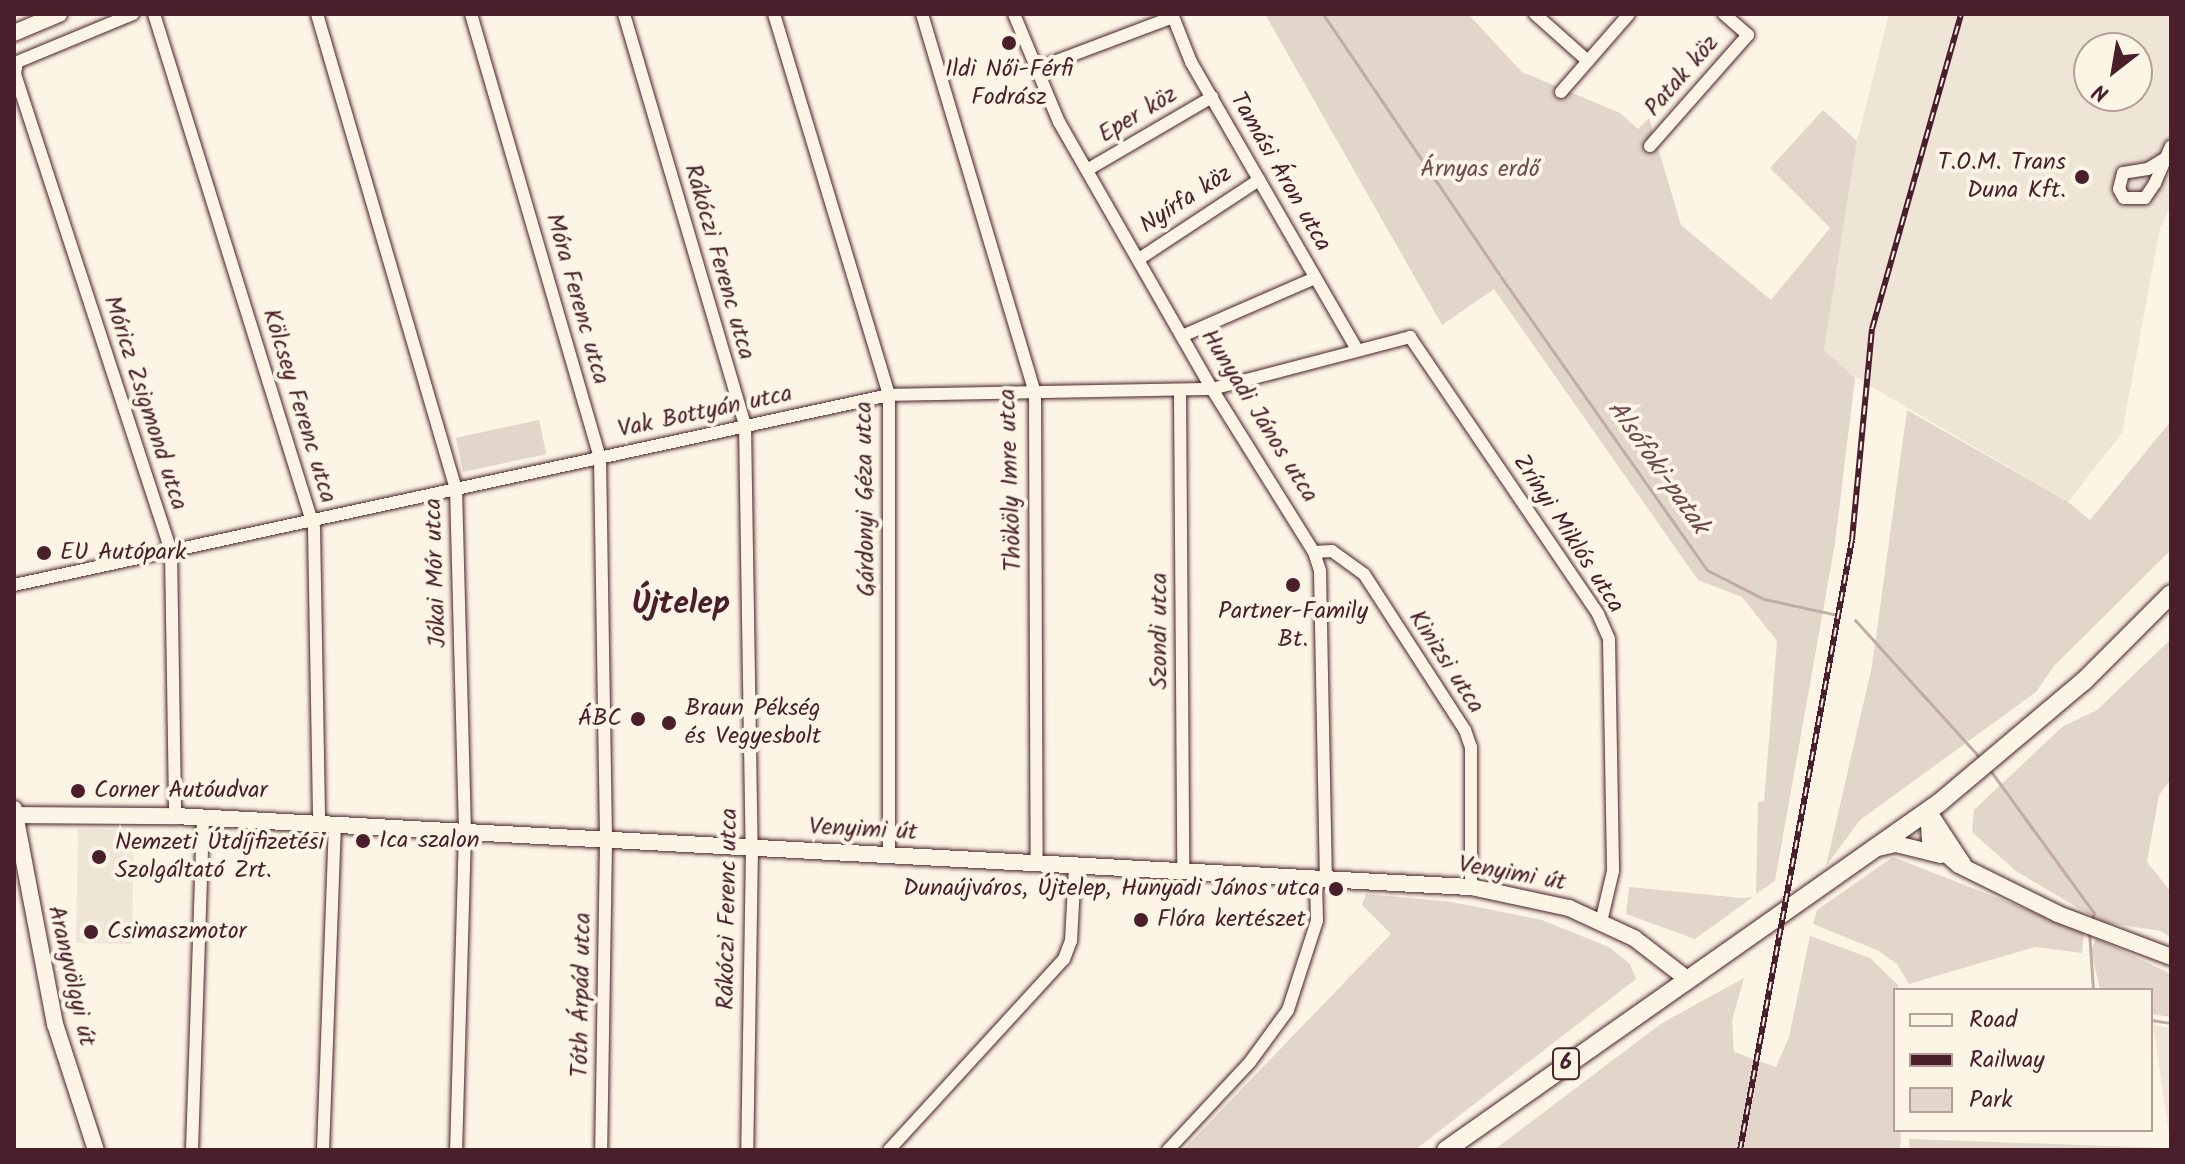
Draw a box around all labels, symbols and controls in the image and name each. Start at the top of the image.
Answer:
street label: Patak köz [1639,29,1725,123]
north arrow [2073,32,2153,112]
marker: Ildi Női-Férfi Fodrász [1000,34,1018,52]
place label: Ildi Női-Férfi Fodrász [945,56,1073,112]
text: N [2086,73,2116,110]
street label: Eper köz [1093,80,1183,150]
street label: Tamási Áron utca [1223,87,1337,257]
place label: T.O.M. Trans Duna Kft. [1938,149,2066,205]
park label: Árnyas erdő [1420,156,1540,184]
street label: Nyírfa köz [1135,160,1237,240]
street label: Rákóczi Ferenc utca [677,161,761,363]
marker: T.O.M. Trans Duna Kft. [2073,168,2091,186]
street label: Móra Ferenc utca [539,210,615,388]
street label: Móricz Zsigmond utca [97,292,193,514]
street label: Kölcsey Ferenc utca [256,305,342,507]
street label: Hunyadi János utca [1194,324,1324,508]
street label: Vak Bottyán utca [615,379,795,445]
street label: Thököly Imre utca [993,388,1029,572]
water label: Alsófoki-patak [1599,395,1715,541]
street label: Gárdonyi Géza utca [850,401,882,597]
street label: Zrínyi Miklós utca [1506,449,1630,619]
street label: Jókai Mór utca [419,498,453,648]
place label: EU Autópark [60,539,186,567]
marker: EU Autópark [35,544,53,562]
street label: Szondi utca [1146,572,1174,690]
marker: Partner-Family Bt. [1284,576,1302,594]
district label: Újtelep [632,586,730,624]
place label: Partner-Family Bt. [1218,598,1368,654]
street label: Kinizsi utca [1402,605,1490,719]
place label: Braun Pékség és Vegyesbolt [685,695,821,751]
place label: ÁBC [578,705,622,733]
marker: ÁBC [629,710,647,728]
marker: Braun Pékség és Vegyesbolt [660,714,678,732]
place label: Corner Autóudvar [94,777,267,805]
marker: Corner Autóudvar [69,782,87,800]
street label: Rákóczi Ferenc utca [712,808,744,1010]
street label: Venyimi út [808,813,918,847]
place label: Ica szalon [379,827,480,855]
place label: Nemzeti Útdíjfizetési Szolgáltató Zrt. [115,829,324,885]
marker: Ica szalon [354,832,372,850]
marker: Nemzeti Útdíjfizetési Szolgáltató Zrt. [90,848,108,866]
street label: Venyimi út [1456,850,1568,898]
place label: Dunaújváros, Újtelep, Hunyadi János utca [903,875,1320,903]
marker: Dunaújváros, Újtelep, Hunyadi János utca [1327,880,1345,898]
street label: Aranyvölgyi út [41,903,101,1049]
place label: Flóra kertészet [1157,906,1306,934]
marker: Flóra kertészet [1132,911,1150,929]
street label: Tóth Árpád utca [566,912,598,1078]
place label: Csimaszmotor [107,918,247,946]
marker: Csimaszmotor [82,923,100,941]
legend [1893,988,2153,1132]
text: Road [1969,1001,2017,1040]
text: Railway [1969,1041,2045,1080]
road number: 6 [1552,1046,1580,1082]
text: Park [1969,1081,2013,1120]

